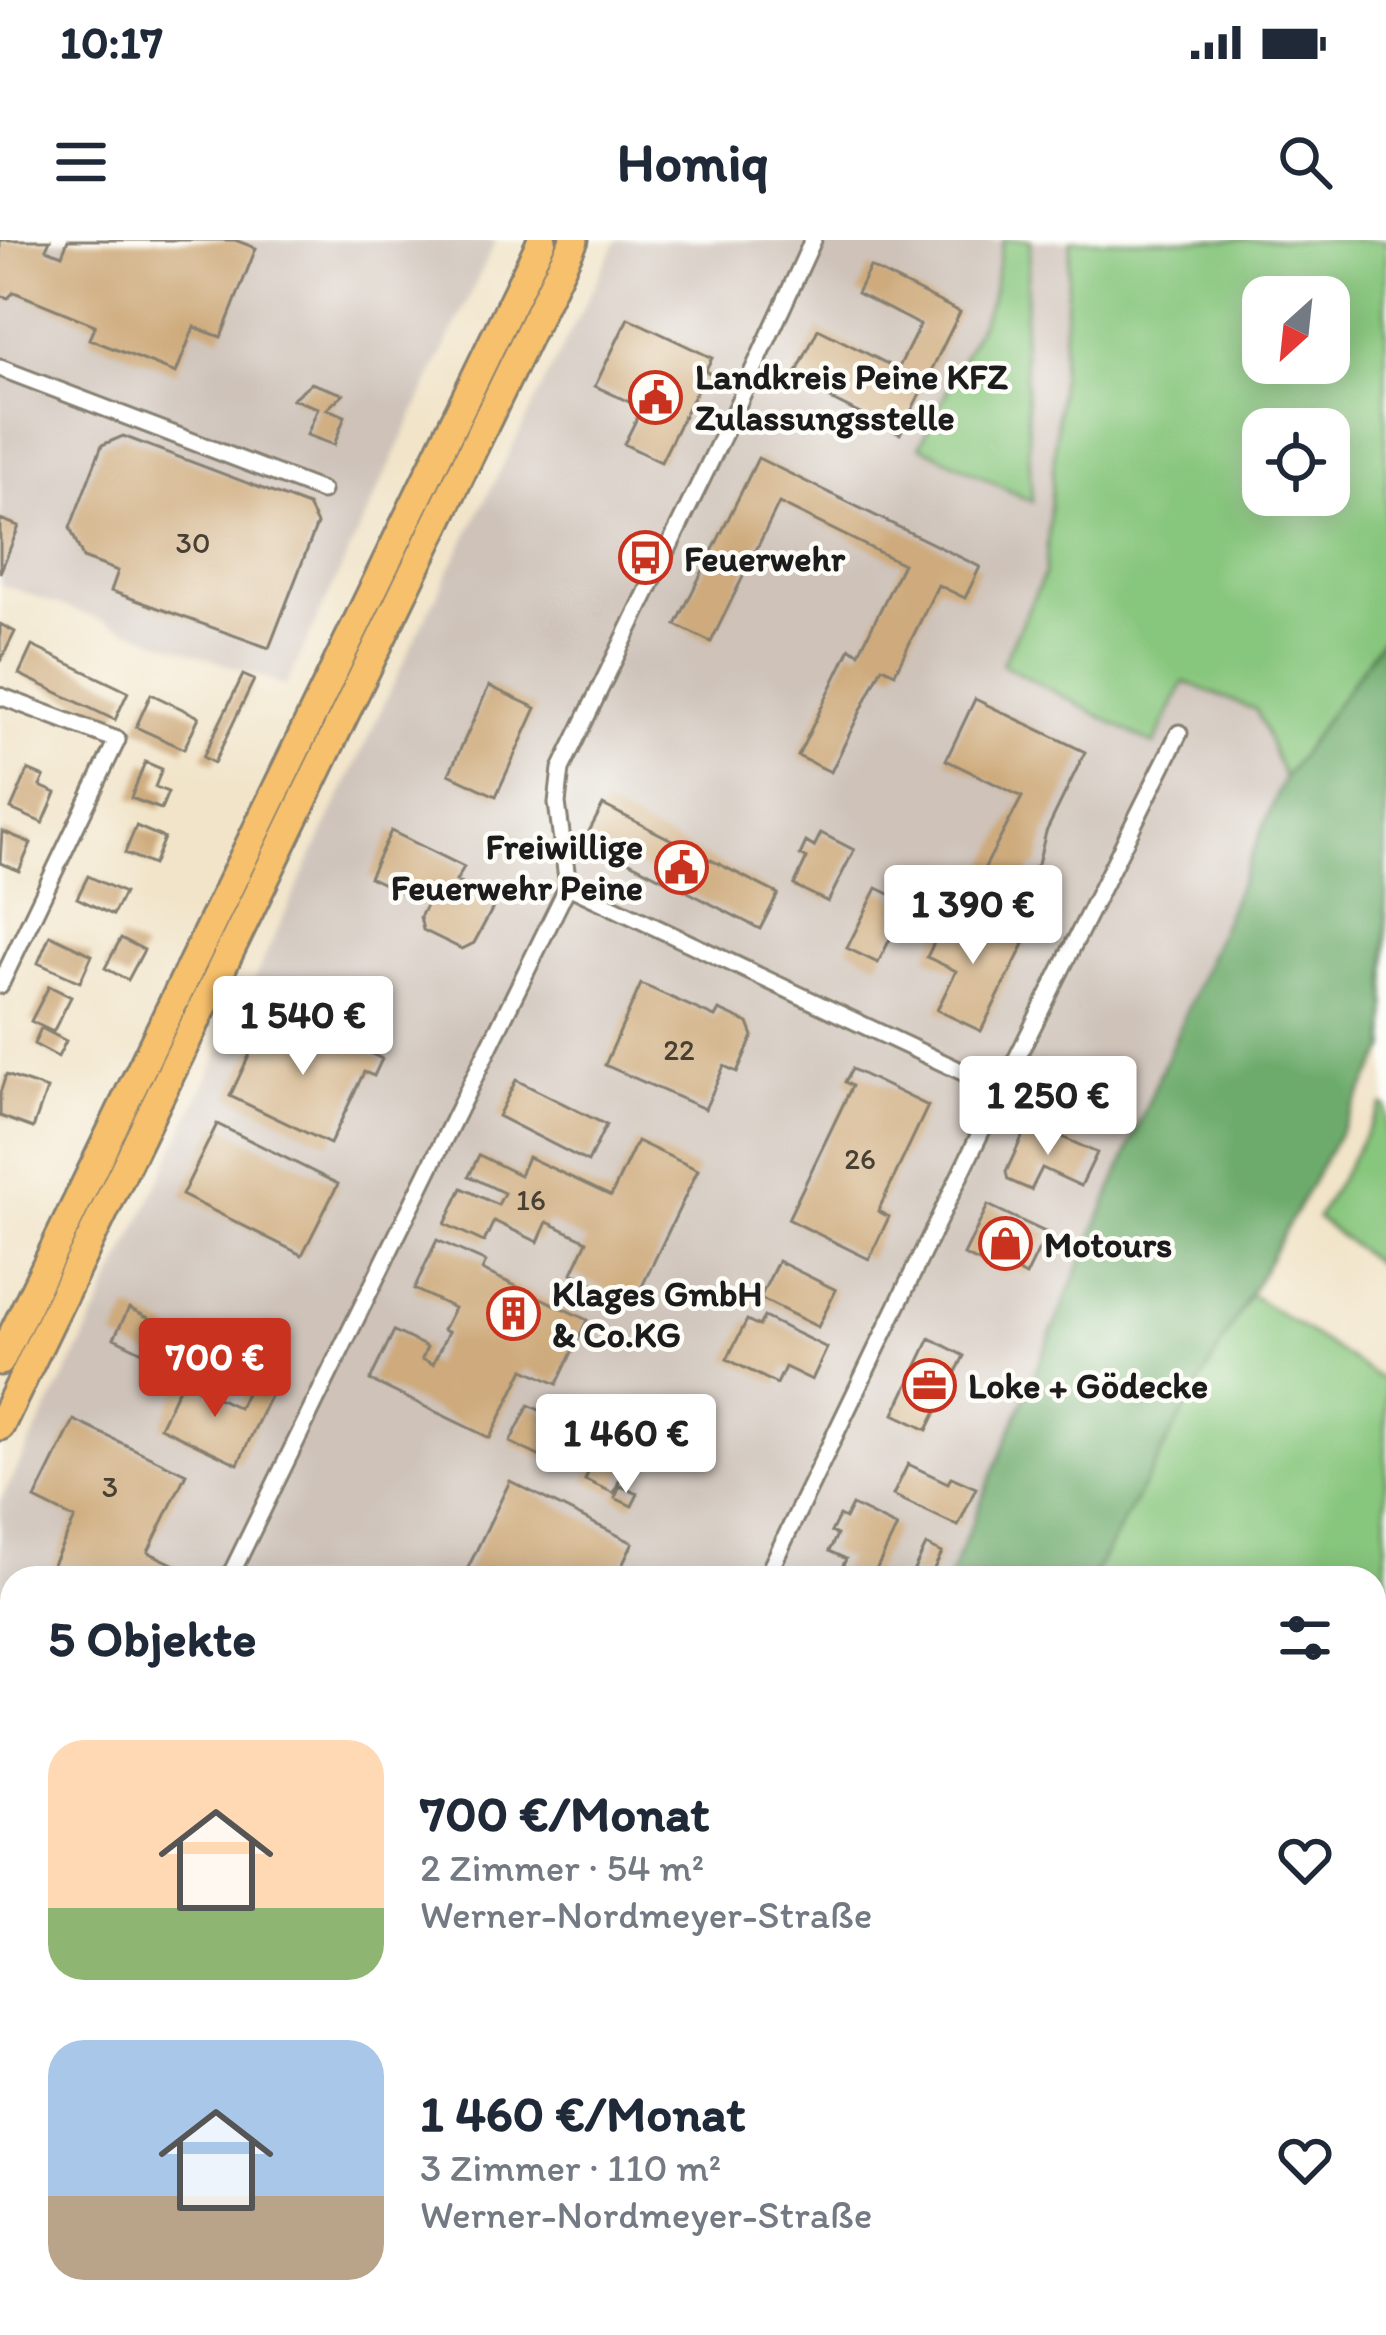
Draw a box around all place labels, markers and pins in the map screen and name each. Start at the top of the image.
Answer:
place label: Landkreis Peine KFZ Zulassungsstelle [695,355,1008,439]
public building icon: Landkreis Peine KFZ Zulassungsstelle [628,369,684,425]
bus stop icon: Feuerwehr [617,530,673,586]
place label: Feuerwehr [684,537,846,580]
place label: Freiwillige Feuerwehr Peine [391,825,643,909]
public building icon: Freiwillige Feuerwehr Peine [654,839,710,895]
pin: 1 390 € [862,865,1084,967]
pin: 1 540 € [192,976,414,1078]
pin: 1 250 € [937,1056,1159,1158]
shop icon: Motours [977,1216,1033,1272]
place label: Motours [1044,1223,1172,1266]
place label: Klages GmbH & Co.KG [552,1272,762,1356]
building icon: Klages GmbH & Co.KG [485,1286,541,1342]
pin: 700 € [131,1318,299,1420]
office icon: Loke + Gödecke [901,1357,957,1413]
place label: Loke + Gödecke [968,1364,1208,1407]
pin: 1 460 € [515,1394,737,1496]

